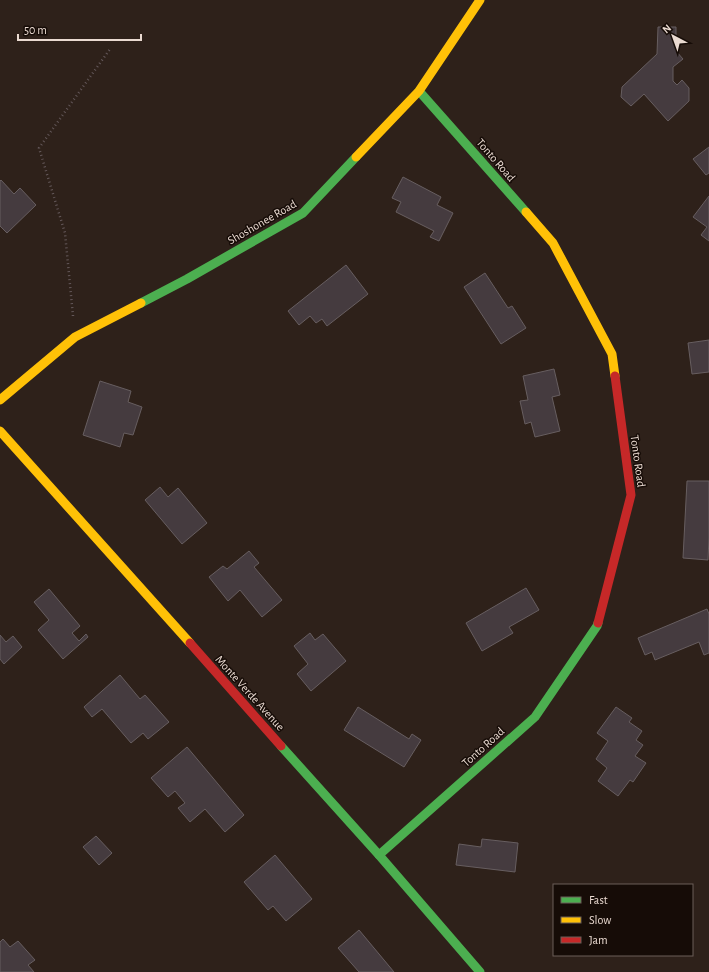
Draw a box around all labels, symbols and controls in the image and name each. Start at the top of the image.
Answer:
scale bar [18,16,141,42]
north arrow [653,16,693,56]
text: N [660,22,673,35]
text: 50 m [24,24,47,36]
street label: Tonto Road [474,136,518,184]
street label: Shoshonee Road [226,197,298,247]
street label: Tonto Road [628,434,648,488]
street label: Monte Verde Avenue [213,653,287,733]
street label: Tonto Road [459,725,507,769]
legend [553,884,693,956]
text: Fast [589,894,608,906]
text: Slow [589,914,611,926]
text: Jam [589,934,608,946]

